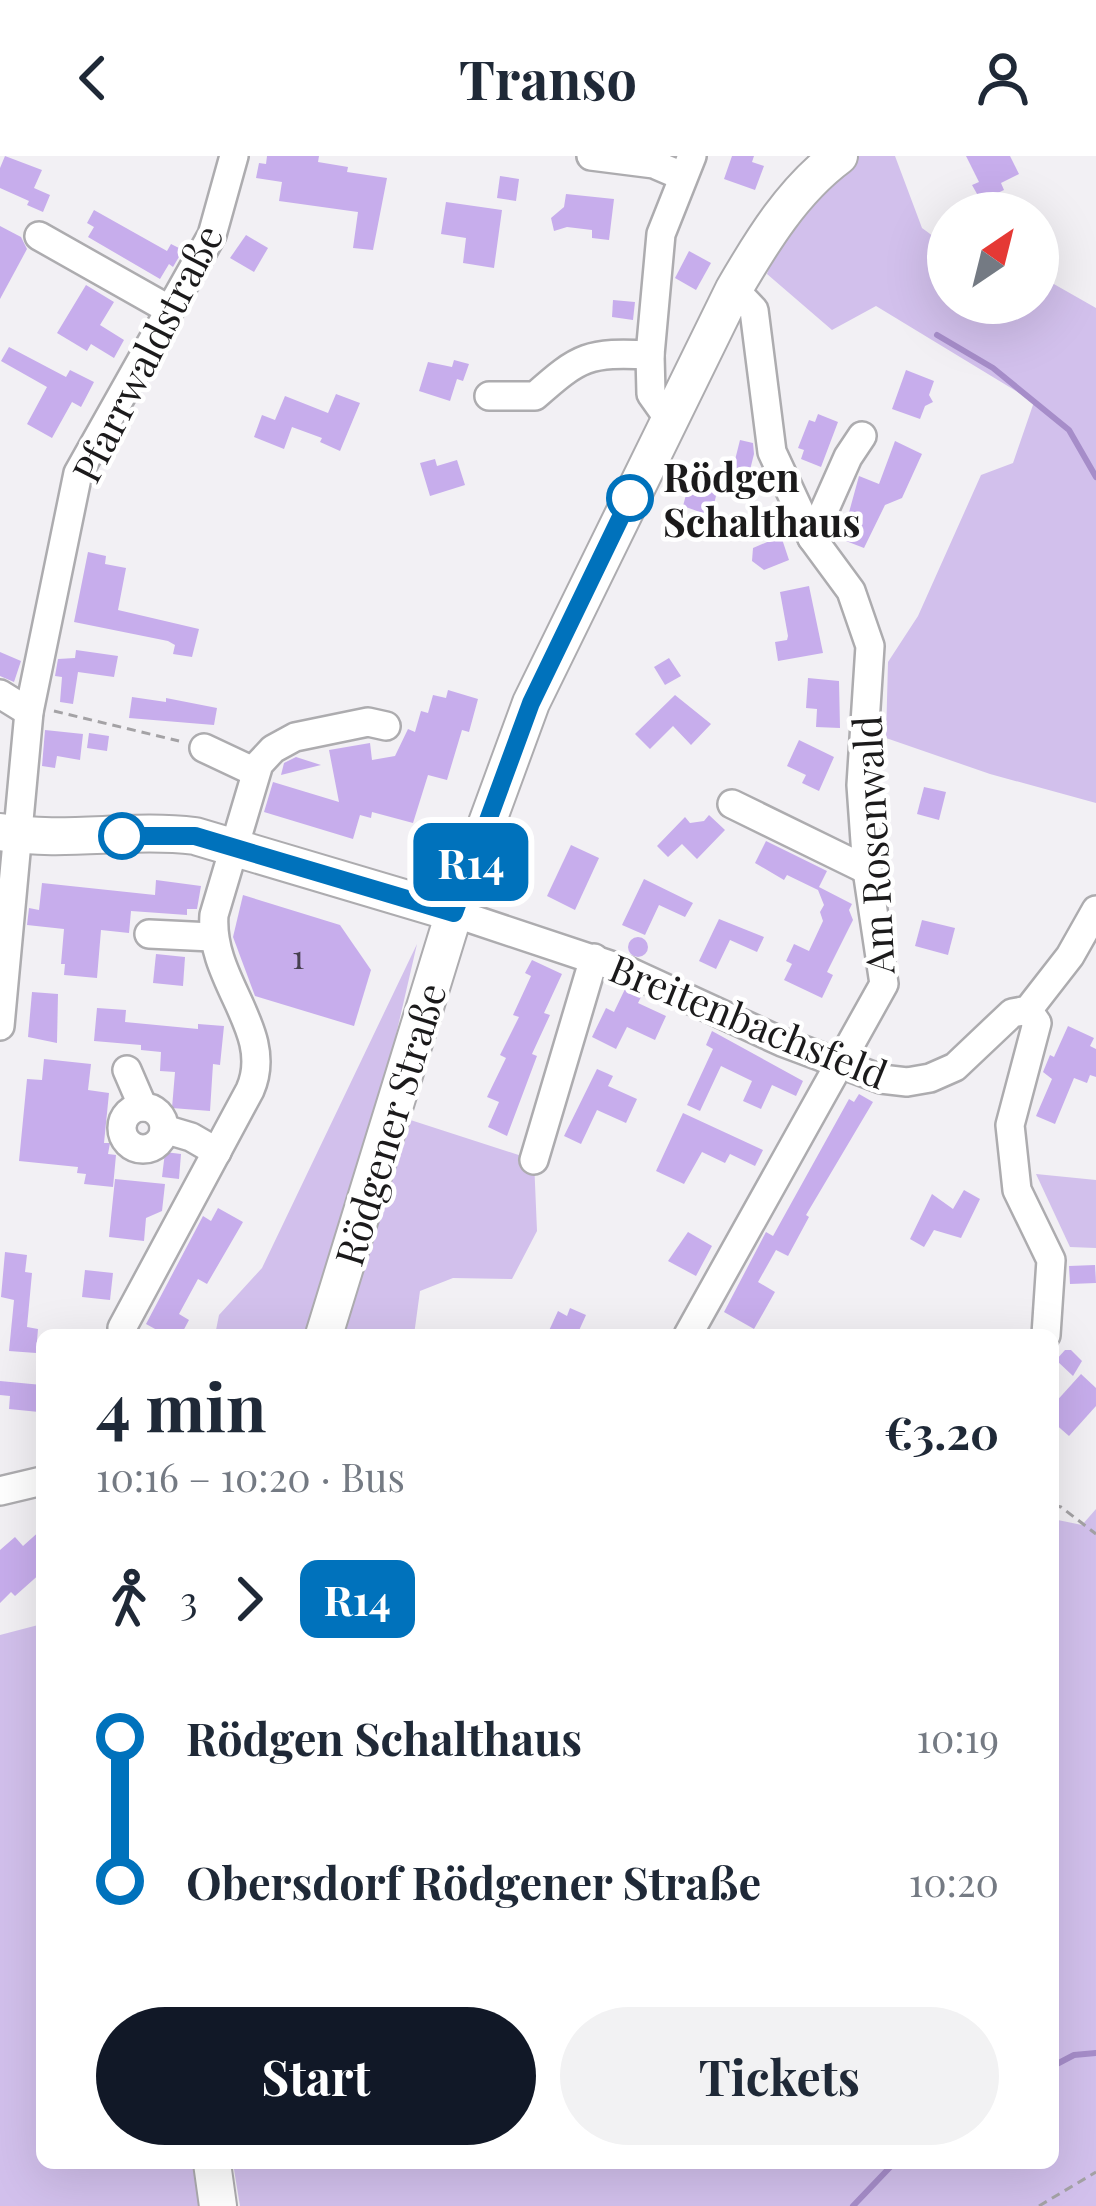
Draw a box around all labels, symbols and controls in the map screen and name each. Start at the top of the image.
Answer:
text: Transo [459,42,637,114]
icon: back [60,45,126,111]
icon: person [970,45,1036,111]
north arrow [927,192,1059,324]
map controls [927,192,1059,324]
street label: Pfarrwaldstraße [59,215,233,491]
place label: Rödgen Schalthaus [663,450,860,547]
marker: Rödgen Schalthaus [608,476,652,520]
street label: Am Rosenwald [839,715,905,976]
unlabelled marker [100,814,144,858]
line badge: R14 [402,823,540,901]
text: R14 [437,834,505,890]
house number: 1 [292,933,304,977]
street label: Breitenbachsfeld [603,941,895,1099]
street label: Rödgener Straße [321,976,457,1272]
text: 4 min [96,1361,267,1449]
text: €3.20 [884,1401,999,1461]
text: 10:16 – 10:20 · Bus [96,1450,405,1502]
icon: walk [96,1566,162,1632]
icon: forward [216,1566,282,1632]
text: R14 [324,1571,391,1627]
text: 3 [180,1573,198,1625]
text: Rödgen Schalthaus [186,1707,582,1767]
text: 10:19 [917,1711,999,1763]
text: Obersdorf Rödgener Straße [186,1851,761,1911]
text: 10:20 [909,1855,999,1907]
button: Start [96,2007,536,2145]
button: Tickets [560,2007,999,2145]

